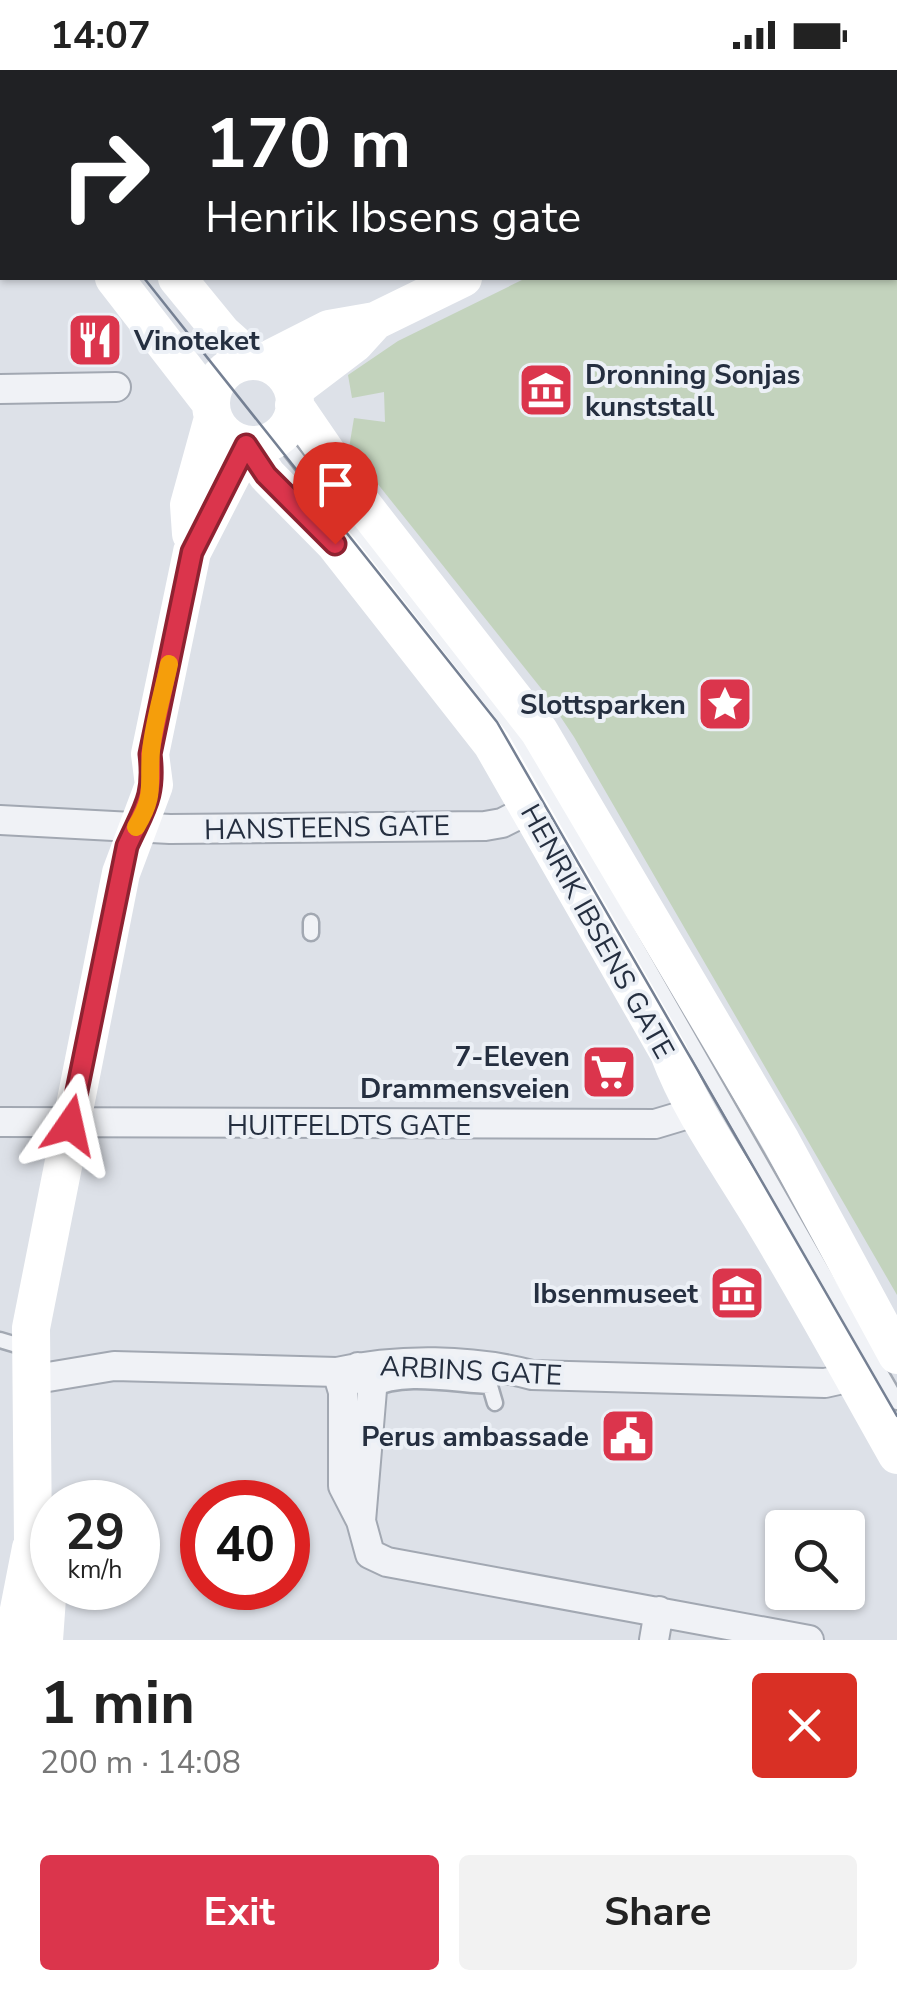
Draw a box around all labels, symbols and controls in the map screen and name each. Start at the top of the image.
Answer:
text: 14:07 [50,10,151,61]
text: 170 m [205,96,411,192]
icon: right [40,110,170,240]
text: Henrik Ibsens gate [205,187,581,248]
restaurant icon: Vinoteket [65,310,125,370]
place label: Vinoteket [133,322,260,360]
place label: Dronning Sonjas kunststall [585,356,800,426]
museum icon: Dronning Sonjas kunststall [516,360,576,420]
pin [293,442,378,545]
icon: arrive [308,457,363,512]
place icon: Slottsparken [695,674,755,734]
place label: Slottsparken [520,686,686,724]
street label: HENRIK IBSENS GATE [511,797,683,1066]
street label: HANSTEENS GATE [204,807,450,849]
place label: 7-Eleven Drammensveien [360,1038,570,1108]
supermarket icon: 7-Eleven Drammensveien [579,1042,639,1102]
position arrow [18,1073,122,1177]
street label: HUITFELDTS GATE [227,1107,471,1145]
museum icon: Ibsenmuseet [707,1263,767,1323]
place label: Ibsenmuseet [533,1275,698,1313]
street label: ARBINS GATE [379,1347,563,1395]
public building icon: Perus ambassade [598,1406,658,1466]
place label: Perus ambassade [361,1418,589,1456]
speed limit sign: 40 [180,1480,310,1610]
text: 29 [65,1498,125,1567]
map controls [765,1510,865,1610]
button: search [765,1510,865,1610]
text: km/h [67,1553,123,1587]
text: 1 min [40,1662,195,1744]
button: close [752,1673,857,1778]
text: 200 m · 14:08 [40,1741,241,1784]
button: Exit [40,1855,439,1970]
button: Share [459,1855,857,1970]

